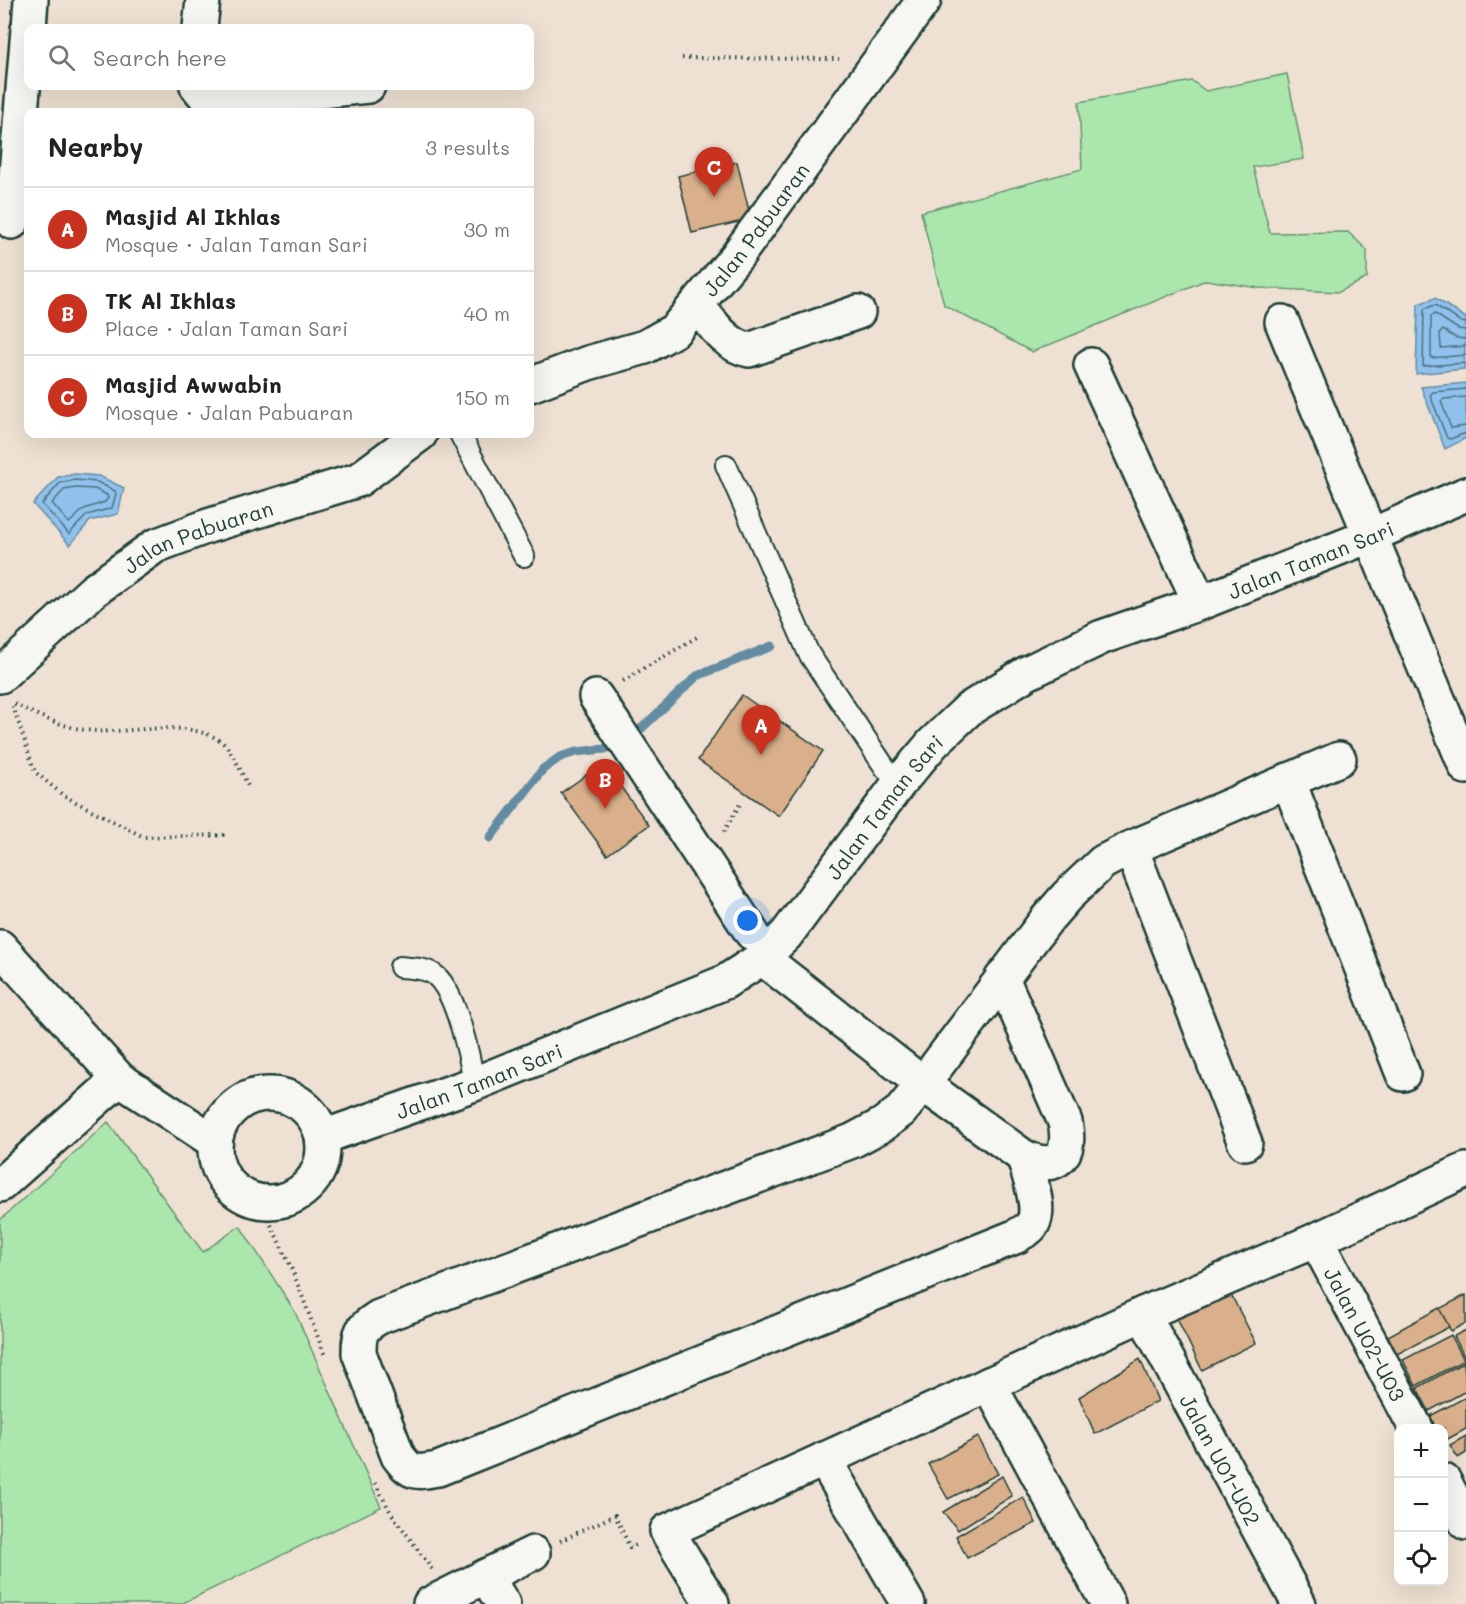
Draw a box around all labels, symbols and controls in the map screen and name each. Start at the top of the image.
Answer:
search box [24,24,534,90]
icon: search [45,41,78,74]
text: Search here [93,43,227,72]
text: Nearby [48,130,143,164]
text: 3 results [425,134,510,160]
pin: C [694,148,734,197]
street label: Jalan Pabuaran [696,157,815,301]
text: Masjid Al Ikhlas [105,202,281,231]
text: A [61,216,74,242]
text: 30 m [464,216,510,242]
text: Mosque · Jalan Taman Sari [105,231,368,257]
text: TK Al Ikhlas [105,286,236,315]
text: B [61,300,74,326]
text: 40 m [464,300,510,326]
text: Place · Jalan Taman Sari [105,315,348,341]
text: Masjid Awwabin [105,370,282,399]
text: C [60,384,75,410]
text: 150 m [455,384,510,410]
text: Mosque · Jalan Pabuaran [105,399,353,425]
street label: Jalan Pabuaran [117,493,276,579]
street label: Jalan Taman Sari [1224,514,1398,604]
pin: A [742,706,780,755]
street label: Jalan Taman Sari [819,728,948,884]
pin: B [586,760,624,809]
your location [733,906,762,935]
street label: Jalan Taman Sari [392,1036,566,1124]
street label: Jalan U02-U03 [1319,1262,1413,1405]
street label: Jalan U01-U02 [1175,1389,1267,1530]
map controls [1394,1424,1448,1586]
button: + [1394,1424,1448,1478]
button: − [1394,1478,1448,1532]
button: locate [1394,1532,1448,1586]

